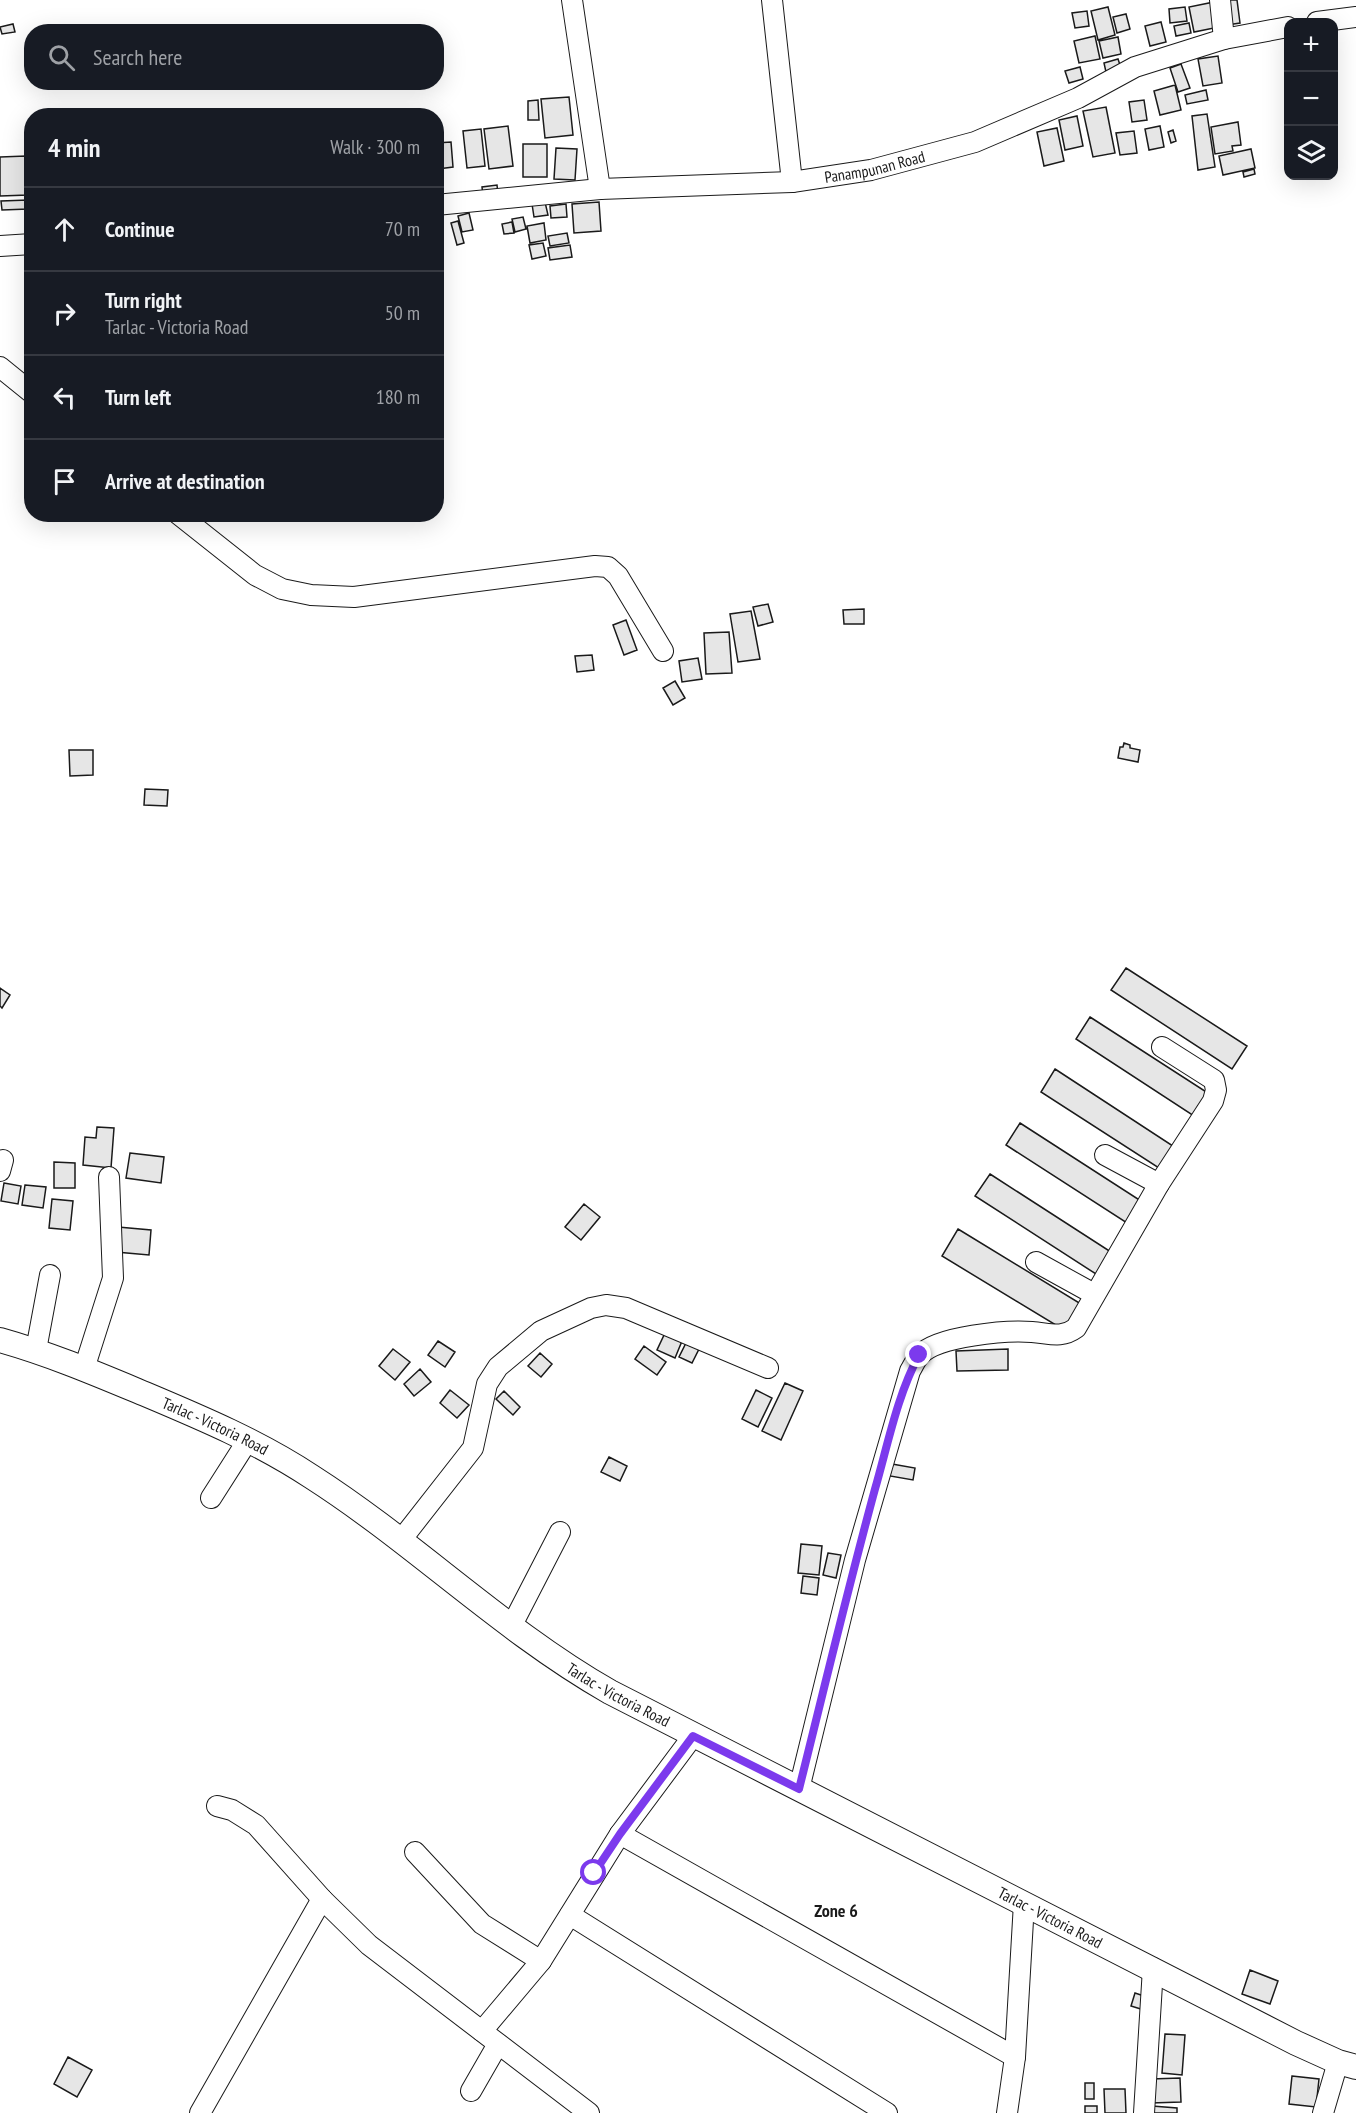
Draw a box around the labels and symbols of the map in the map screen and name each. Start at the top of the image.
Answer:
street label: Panampunan Road [823,146,927,187]
route end [905,1341,931,1367]
street label: Tarlac - Victoria Road [159,1392,272,1459]
street label: Tarlac - Victoria Road [563,1658,673,1731]
route start [580,1859,606,1885]
street label: Tarlac - Victoria Road [995,1882,1106,1952]
district label: Zone 6 [814,1899,858,1922]

